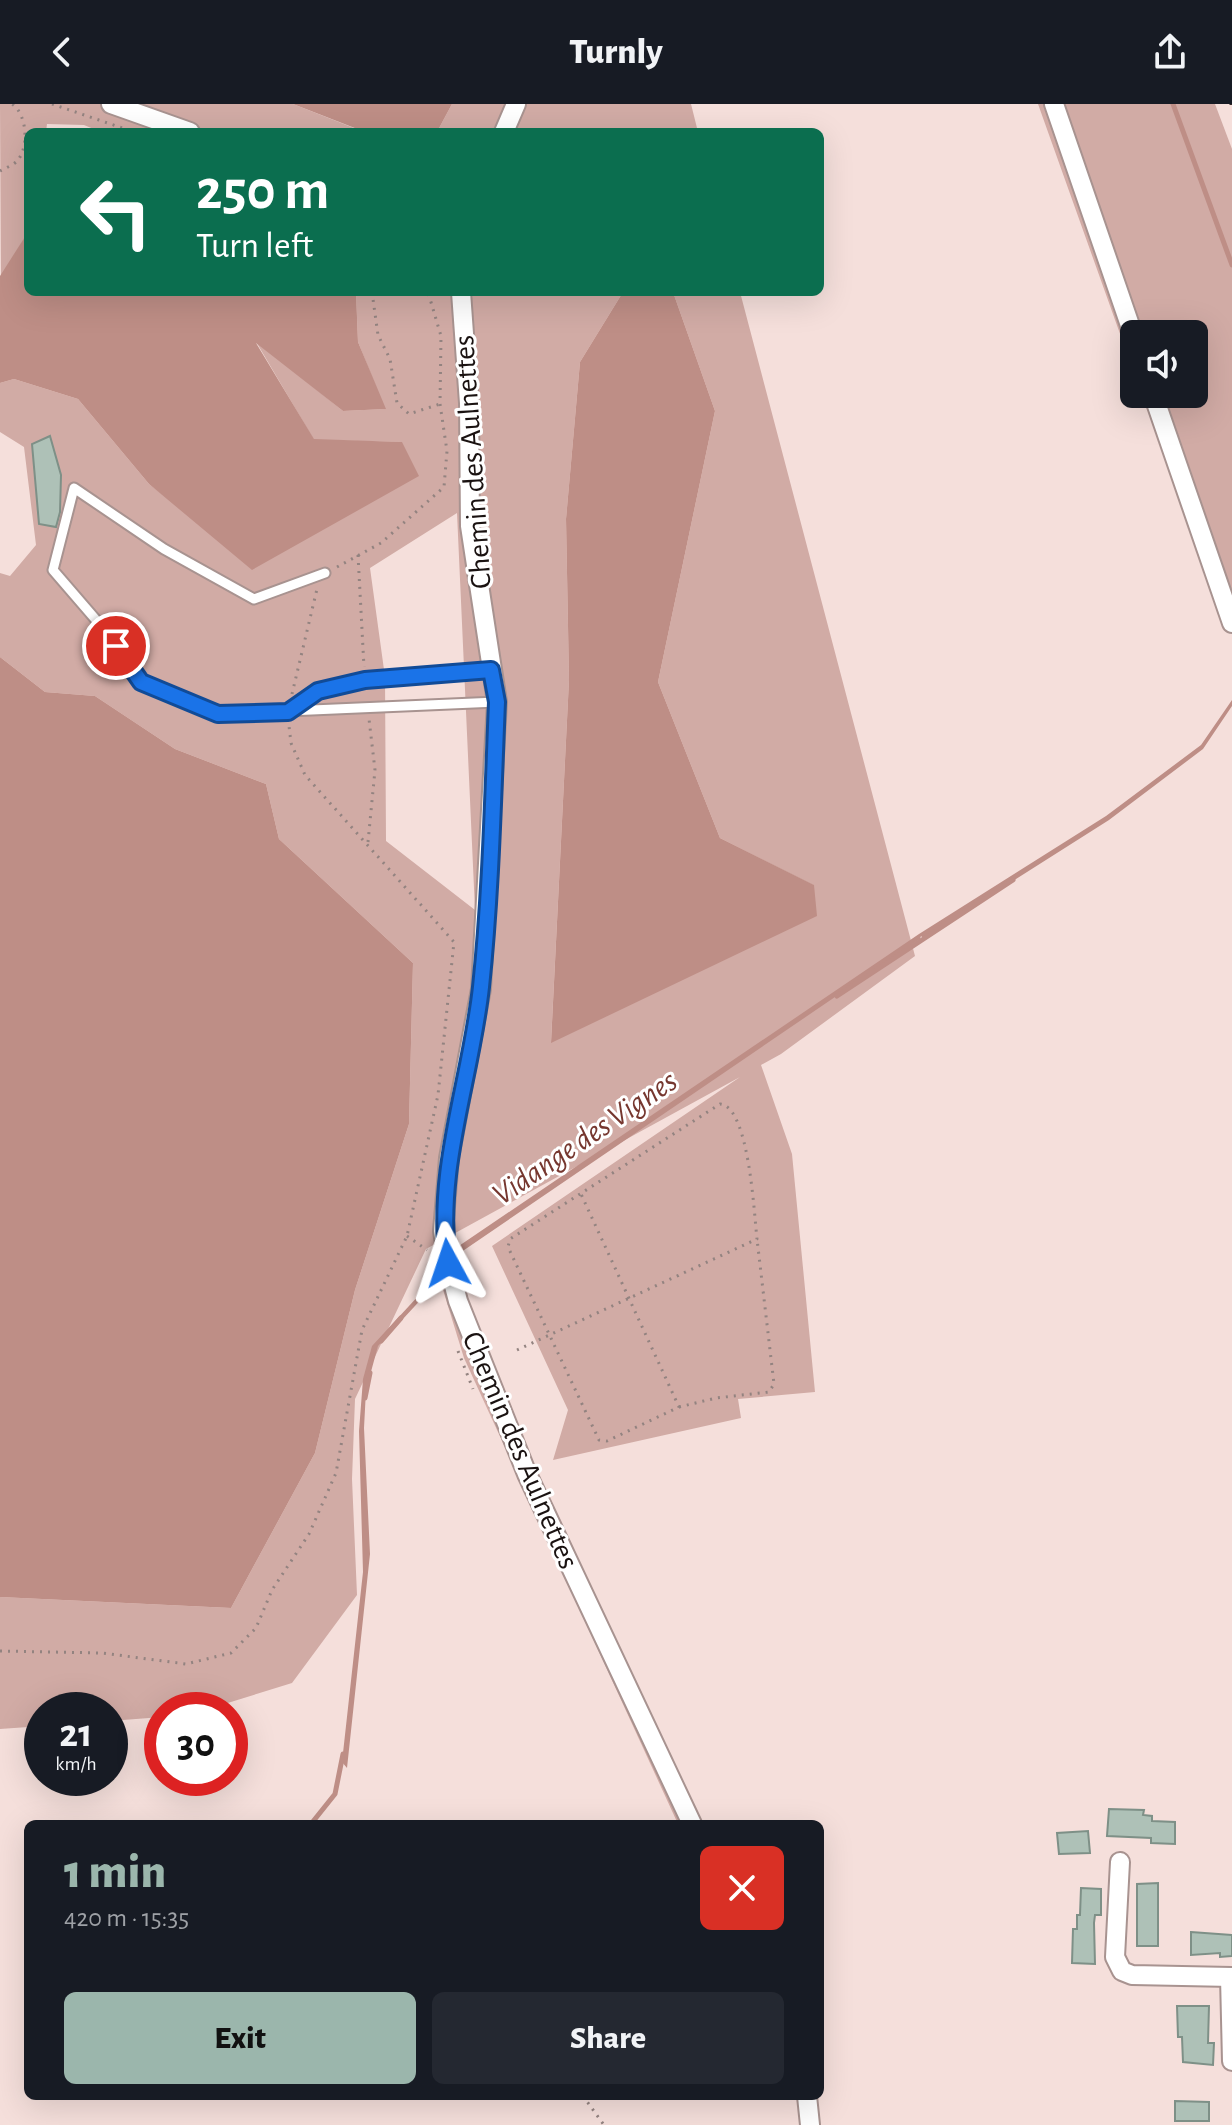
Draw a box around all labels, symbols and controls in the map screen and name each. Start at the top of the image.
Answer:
icon: back [40,30,84,74]
icon: share [1148,30,1192,74]
text: Turnly [569,34,663,70]
icon: left [64,160,168,264]
text: 250 m [196,163,329,219]
text: Turn left [196,228,313,264]
map controls [1120,320,1208,408]
button: sound [1120,320,1208,408]
street label: Chemin des Aulnettes [449,334,497,590]
pin [82,612,150,680]
icon: arrive [94,624,138,668]
water label: Vidange des Vignes [487,1065,682,1211]
position arrow [406,1221,490,1305]
street label: Chemin des Aulnettes [457,1327,584,1573]
speed limit sign: 30 [144,1692,248,1796]
text: 21 [59,1714,93,1754]
text: km/h [55,1754,97,1774]
button: close [700,1846,784,1930]
text: 1 min [64,1849,166,1897]
text: 420 m · 15:35 [64,1905,189,1931]
button: Exit [64,1992,416,2084]
button: Share [432,1992,784,2084]

